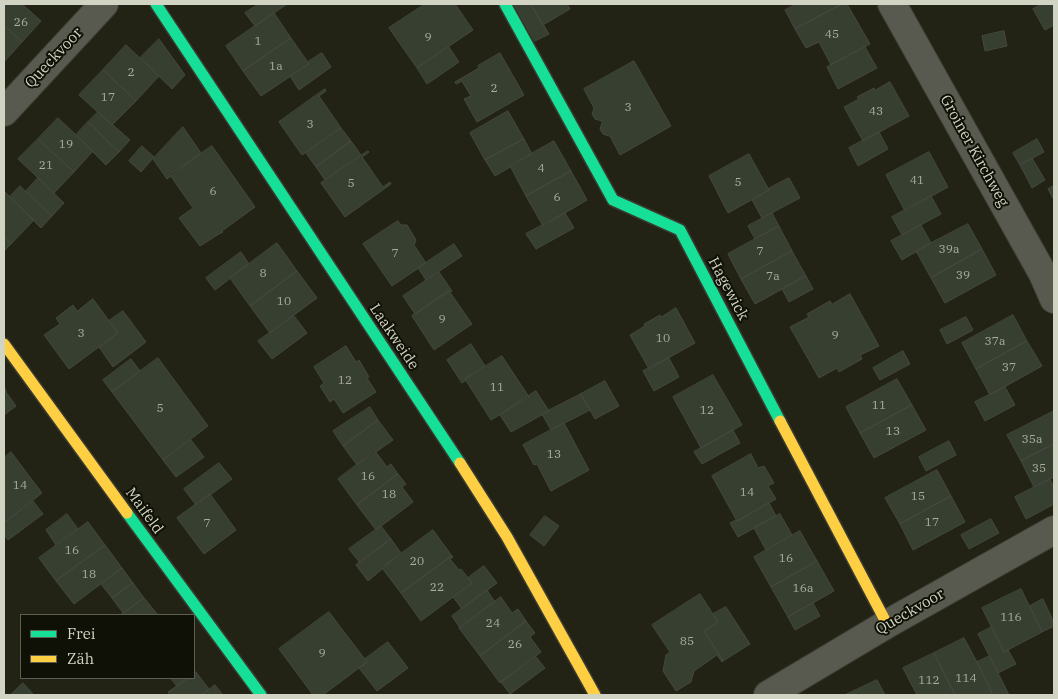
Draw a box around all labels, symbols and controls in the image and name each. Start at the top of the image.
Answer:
house number: 26 [14,16,28,30]
street label: Queckvoor [21,24,87,92]
house number: 45 [825,28,839,42]
house number: 9 [424,31,432,45]
house number: 1 [254,35,262,49]
house number: 1a [269,60,283,74]
house number: 2 [127,66,135,80]
house number: 2 [490,82,498,96]
house number: 17 [101,91,115,105]
street label: Groiner Kirchweg [936,92,1012,210]
house number: 3 [624,101,632,115]
house number: 43 [869,105,883,119]
house number: 3 [306,118,314,132]
house number: 19 [59,138,73,152]
house number: 21 [39,159,53,173]
house number: 4 [537,162,545,176]
house number: 41 [910,174,924,188]
house number: 5 [734,176,742,190]
house number: 5 [347,177,355,191]
house number: 6 [209,185,217,199]
house number: 6 [553,191,561,205]
house number: 39a [939,243,959,257]
house number: 7 [756,245,764,259]
house number: 7 [391,247,399,261]
street label: Hagewick [704,254,752,324]
house number: 8 [259,267,267,281]
house number: 39 [956,269,970,283]
house number: 7a [766,270,780,284]
house number: 10 [277,295,291,309]
street label: Laakweide [365,301,423,373]
house number: 9 [438,313,446,327]
house number: 3 [77,327,85,341]
house number: 9 [831,329,839,343]
house number: 10 [656,332,670,346]
house number: 37a [985,335,1005,349]
house number: 37 [1002,361,1016,375]
house number: 12 [338,374,352,388]
house number: 11 [490,381,504,395]
house number: 11 [872,399,886,413]
house number: 5 [156,402,164,416]
house number: 12 [700,404,714,418]
house number: 13 [886,425,900,439]
house number: 35a [1022,433,1042,447]
house number: 13 [547,448,561,462]
house number: 35 [1032,462,1046,476]
house number: 16 [361,470,375,484]
house number: 14 [13,479,27,493]
street label: Maifeld [121,484,167,538]
house number: 14 [740,486,754,500]
house number: 18 [382,488,396,502]
house number: 15 [911,490,925,504]
house number: 17 [925,516,939,530]
house number: 7 [203,517,211,531]
house number: 16 [65,544,79,558]
house number: 16 [779,552,793,566]
house number: 20 [410,555,424,569]
house number: 18 [82,568,96,582]
house number: 22 [430,581,444,595]
house number: 16a [793,582,813,596]
street label: Queckvoor [873,585,947,639]
house number: 116 [1000,611,1022,625]
legend [20,614,195,679]
house number: 24 [486,617,500,631]
text: Frei [67,624,95,643]
house number: 85 [680,635,694,649]
house number: 26 [508,638,522,652]
house number: 9 [318,647,326,661]
text: Zäh [67,649,94,668]
house number: 114 [955,672,977,686]
house number: 112 [918,674,940,688]

